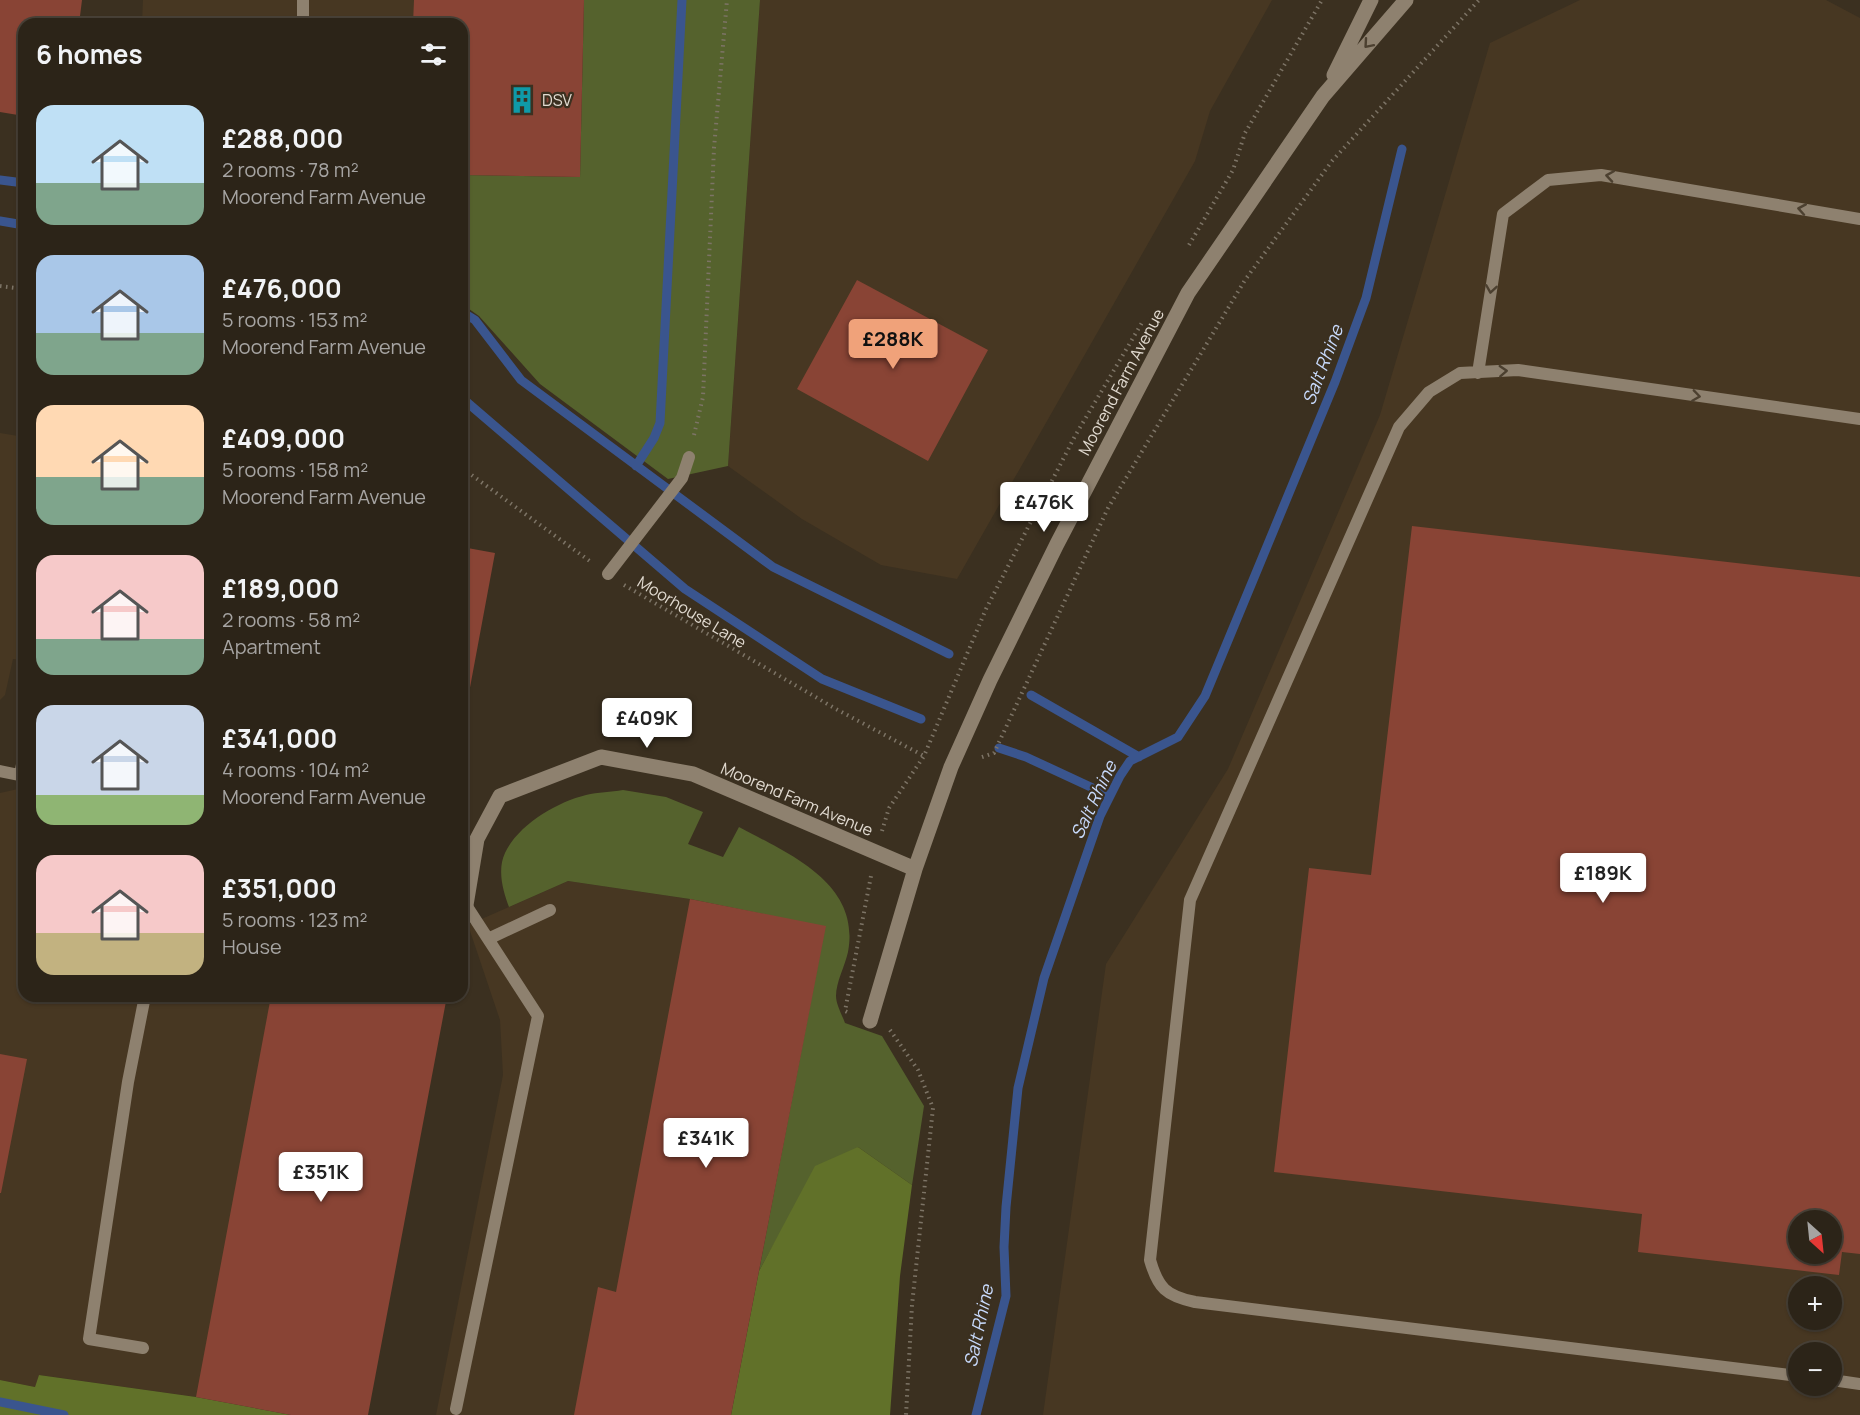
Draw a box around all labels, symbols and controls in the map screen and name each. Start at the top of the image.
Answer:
text: 6 homes [36,36,143,72]
one-way arrow [1364,37,1375,48]
icon: filters [417,38,450,71]
building icon: DSV [507,85,537,115]
place label: DSV [542,89,572,111]
text: £288,000 [222,120,343,156]
icon: home [84,129,156,201]
text: 2 rooms · 78 m² [222,156,359,183]
one-way arrow [1606,171,1615,183]
text: Moorend Farm Avenue [222,183,426,210]
one-way arrow [1798,203,1808,216]
text: £476,000 [222,270,342,306]
icon: home [84,279,156,351]
one-way arrow [1486,285,1498,294]
street label: Moorend Farm Avenue [1073,305,1169,459]
text: 5 rooms · 153 m² [222,306,368,333]
pin: £288K [851,319,935,370]
water label: Salt Rhine [1296,320,1349,408]
text: £288K [863,325,923,352]
text: Moorend Farm Avenue [222,333,426,360]
one-way arrow [1499,365,1508,378]
one-way arrow [1692,389,1701,401]
text: £409,000 [222,420,345,456]
icon: home [84,429,156,501]
text: 5 rooms · 158 m² [222,456,368,483]
pin: £476K [1002,482,1086,533]
text: Moorend Farm Avenue [222,483,426,510]
text: £476K [1014,488,1074,515]
text: £189,000 [222,570,339,606]
street label: Moorhouse Lane [633,571,751,653]
icon: home [84,579,156,651]
text: 2 rooms · 58 m² [222,606,360,633]
text: Apartment [222,633,321,660]
pin: £409K [605,698,689,749]
text: £409K [616,704,678,731]
text: £341,000 [222,720,337,756]
icon: home [84,729,156,801]
water label: Salt Rhine [1065,755,1122,842]
text: 4 rooms · 104 m² [222,756,369,783]
street label: Moorend Farm Avenue [718,757,876,841]
text: Moorend Farm Avenue [222,783,426,810]
pin: £189K [1561,853,1645,904]
text: £189K [1574,859,1632,886]
text: £351,000 [222,870,337,906]
icon: home [84,879,156,951]
text: 5 rooms · 123 m² [222,906,367,933]
text: House [222,933,282,960]
pin: £341K [664,1118,748,1169]
text: £341K [678,1124,734,1151]
pin: £351K [279,1152,363,1203]
text: £351K [293,1158,349,1185]
north arrow [1788,1210,1842,1264]
map controls [1788,1210,1842,1396]
button: + [1788,1276,1842,1330]
water label: Salt Rhine [958,1281,999,1369]
button: − [1788,1342,1842,1396]

